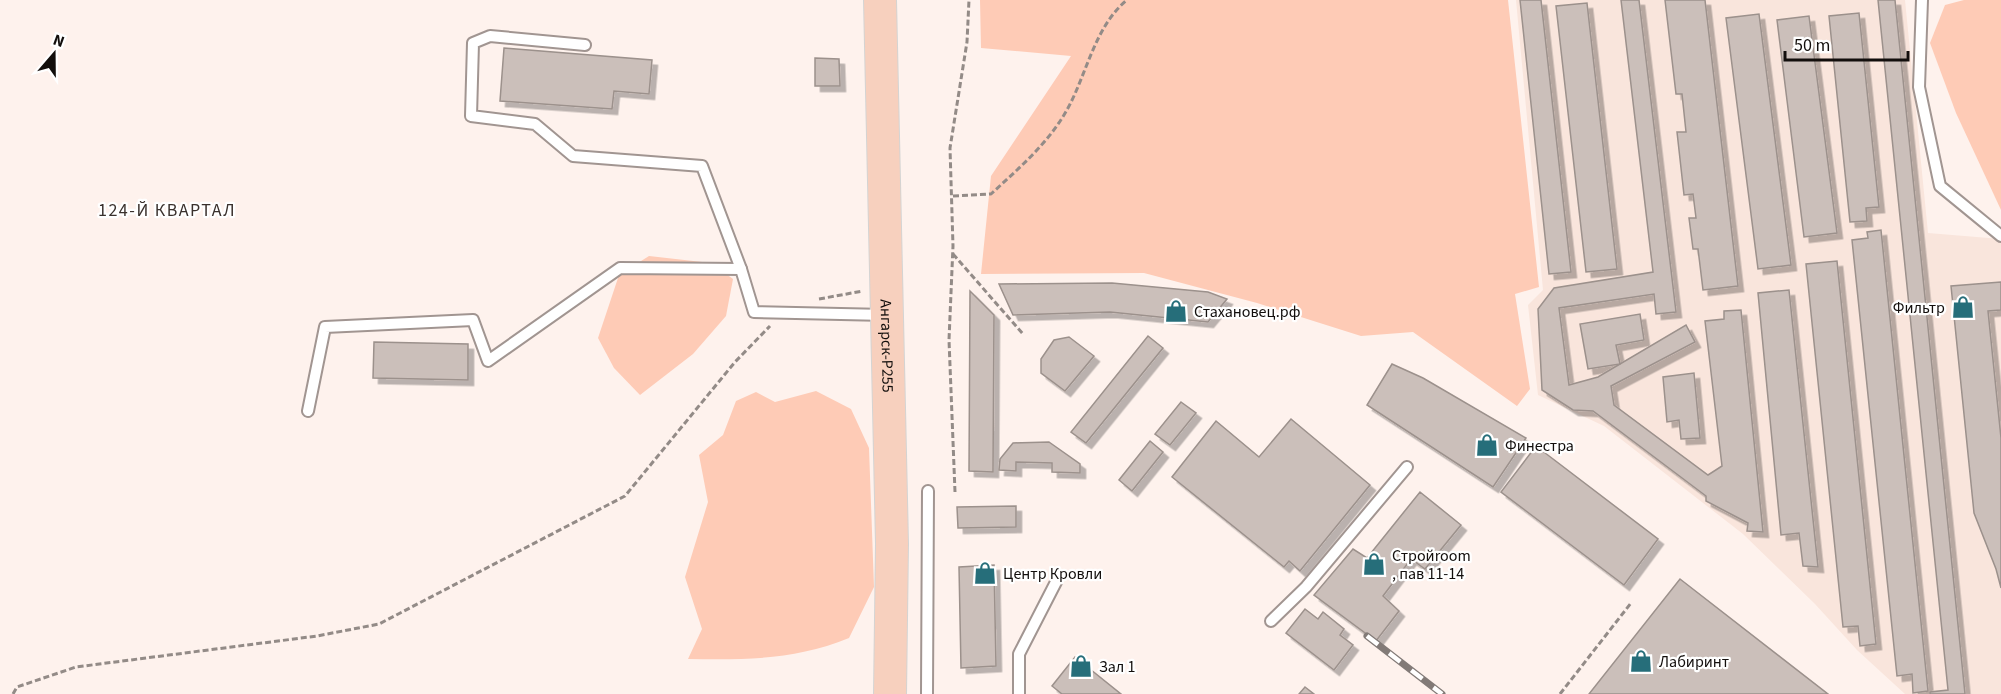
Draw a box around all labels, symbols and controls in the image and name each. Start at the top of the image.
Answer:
north arrow [24,24,84,84]
scale bar [1785,24,1908,62]
text: N [50,29,68,53]
text: 50 m [1794,33,1830,58]
district label: 124-Й КВАРТАЛ [98,198,236,223]
shop icon: Фильтр [1950,294,1976,320]
place label: Фильтр [1893,297,1945,319]
shop icon: Стахановец.рф [1163,298,1189,324]
street label: Ангарск-Р255 [875,299,899,393]
place label: Стахановец.рф [1194,301,1300,323]
shop icon: Финестра [1474,432,1500,458]
place label: Финестра [1505,435,1574,457]
place label: Стройroom , пав 11-14 [1392,545,1471,585]
shop icon: Стройroom , пав 11-14 [1361,551,1387,577]
shop icon: Центр Кровли [972,560,998,586]
place label: Центр Кровли [1003,563,1102,585]
shop icon: Лабиринт [1628,648,1654,674]
place label: Лабиринт [1659,651,1729,673]
shop icon: Зал 1 [1068,653,1094,679]
place label: Зал 1 [1099,656,1136,678]

